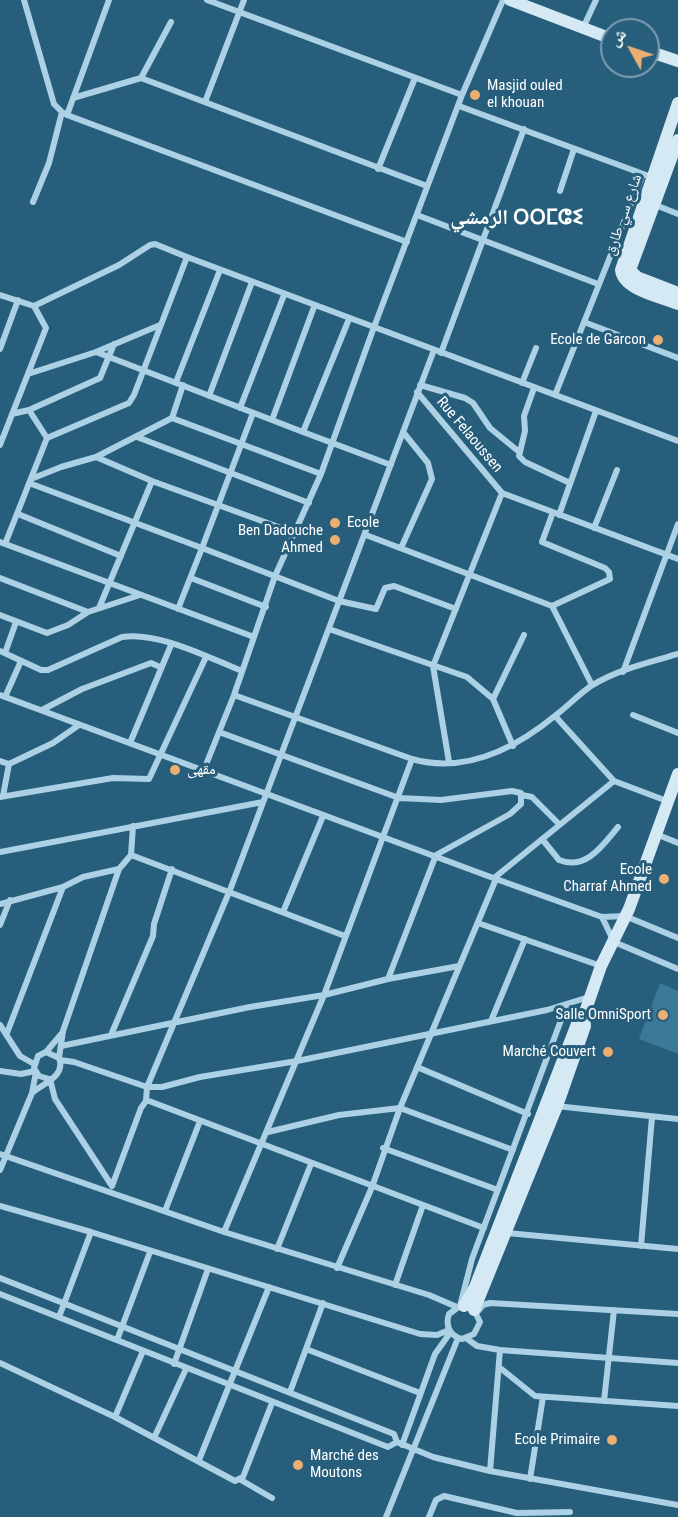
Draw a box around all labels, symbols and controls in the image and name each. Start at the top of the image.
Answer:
north arrow [600,18,660,78]
text: ش [605,25,630,50]
place label: Masjid ouled el khouan [487,77,563,112]
marker: Masjid ouled el khouan [468,88,482,102]
street label: شارع سي طارق [602,172,646,258]
district label: الرمشي ⵔⵔⵎⵛⵉ [450,206,584,232]
place label: Ecole de Garcon [550,331,646,349]
marker: Ecole de Garcon [651,333,665,347]
street label: Rue Felaoussen [432,394,506,476]
place label: Ecole [347,514,379,532]
marker: Ecole [328,516,342,530]
place label: Ben Dadouche Ahmed [238,522,323,557]
marker: Ben Dadouche Ahmed [328,533,342,547]
place label: مقهى [187,761,216,779]
marker: مقهى [168,763,182,777]
place label: Ecole Charraf Ahmed [563,861,652,896]
marker: Ecole Charraf Ahmed [657,872,671,886]
place label: Salle OmniSport [556,1006,651,1024]
marker: Salle OmniSport [656,1008,670,1022]
place label: Marché Couvert [502,1043,596,1061]
marker: Marché Couvert [601,1045,615,1059]
place label: Ecole Primaire [515,1431,600,1449]
marker: Ecole Primaire [605,1433,619,1447]
place label: Marché des Moutons [310,1447,379,1482]
marker: Marché des Moutons [291,1458,305,1472]

